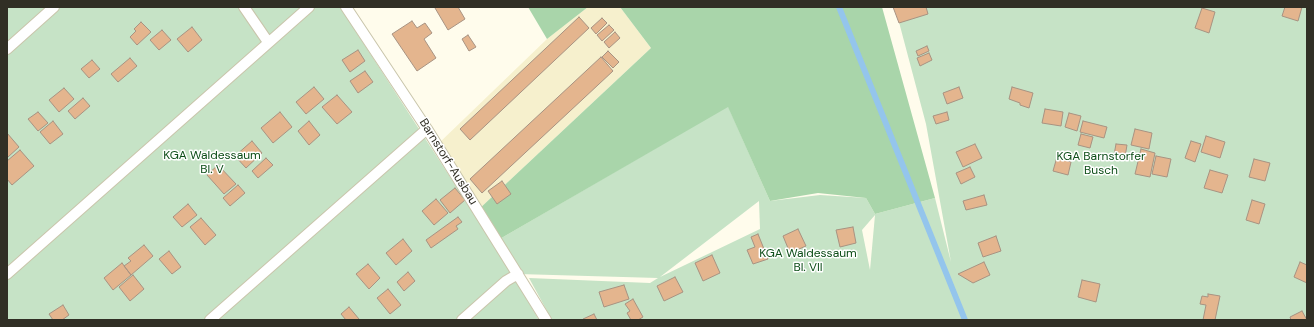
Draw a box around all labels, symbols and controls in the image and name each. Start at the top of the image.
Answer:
street label: Barnstorf-Ausbau [416,116,480,208]
park label: KGA Waldessaum Bl. V [163,149,261,177]
park label: KGA Barnstorfer Busch [1057,150,1145,178]
park label: KGA Waldessaum Bl. VII [759,247,857,275]

